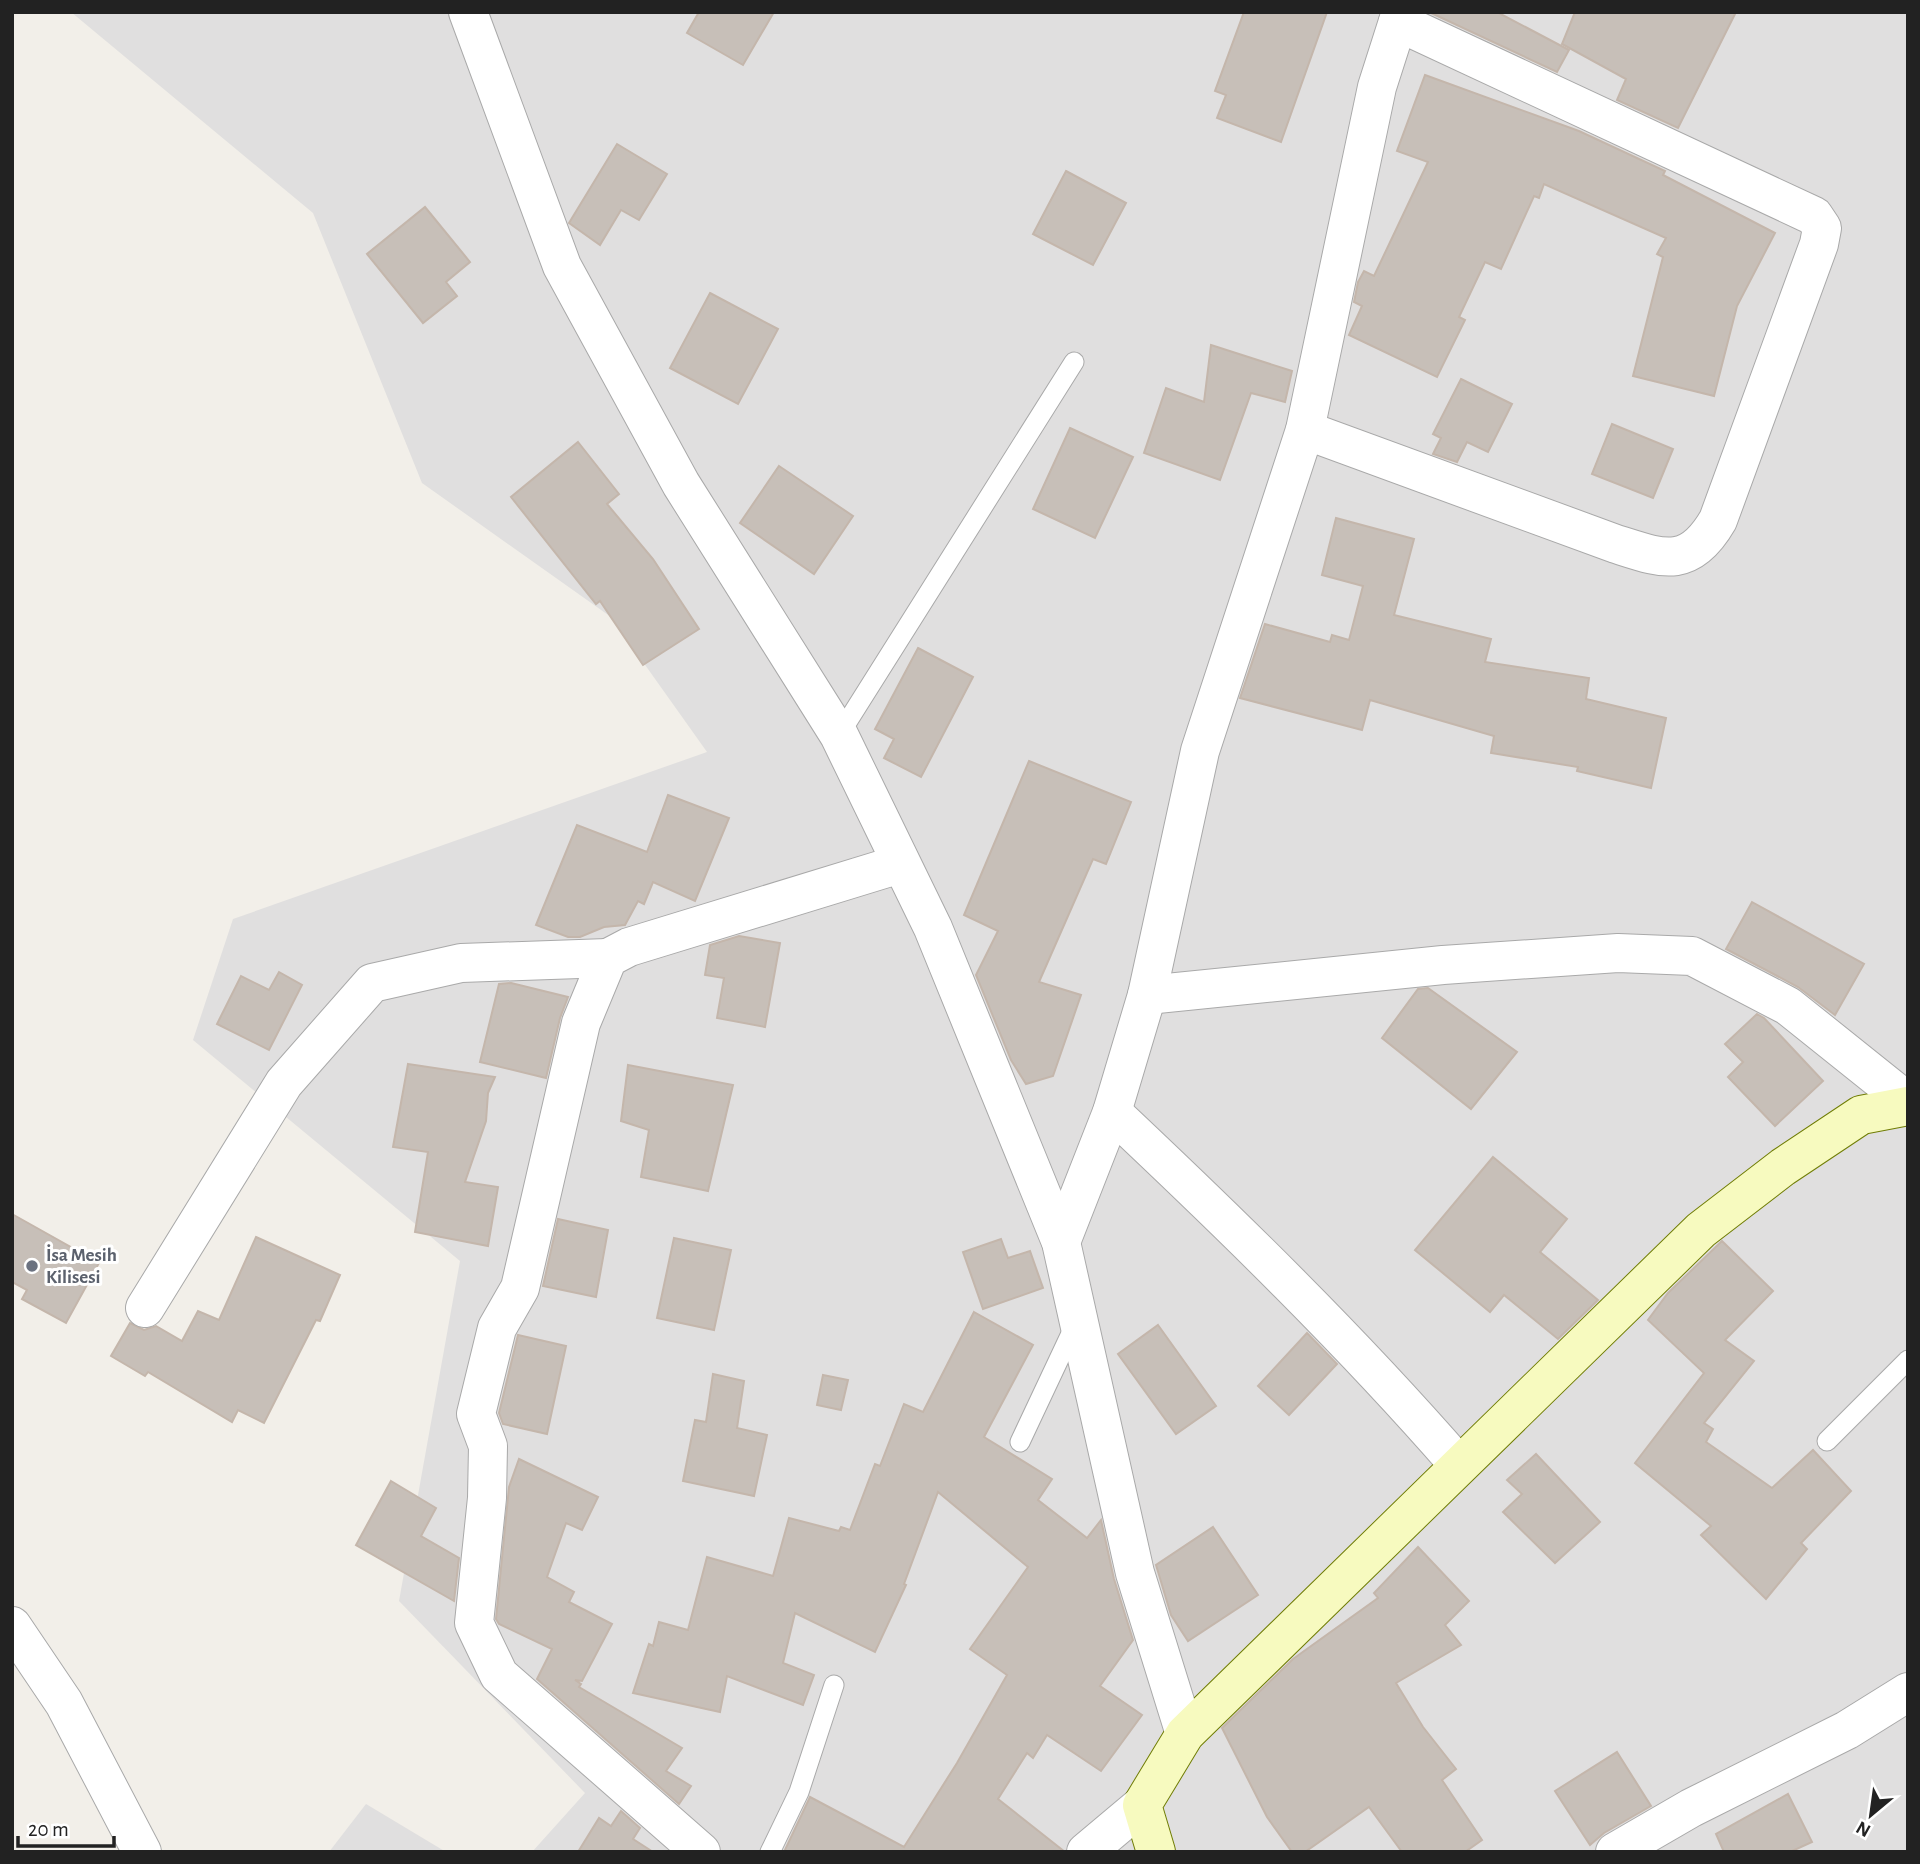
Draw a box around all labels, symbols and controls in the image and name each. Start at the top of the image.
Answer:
place label: İsa Mesih Kilisesi [46,1244,117,1287]
marker: İsa Mesih Kilisesi [24,1258,40,1274]
north arrow [1836,1780,1906,1850]
scale bar [18,1804,114,1848]
text: N [1853,1817,1874,1840]
text: 20 m [28,1819,69,1840]

